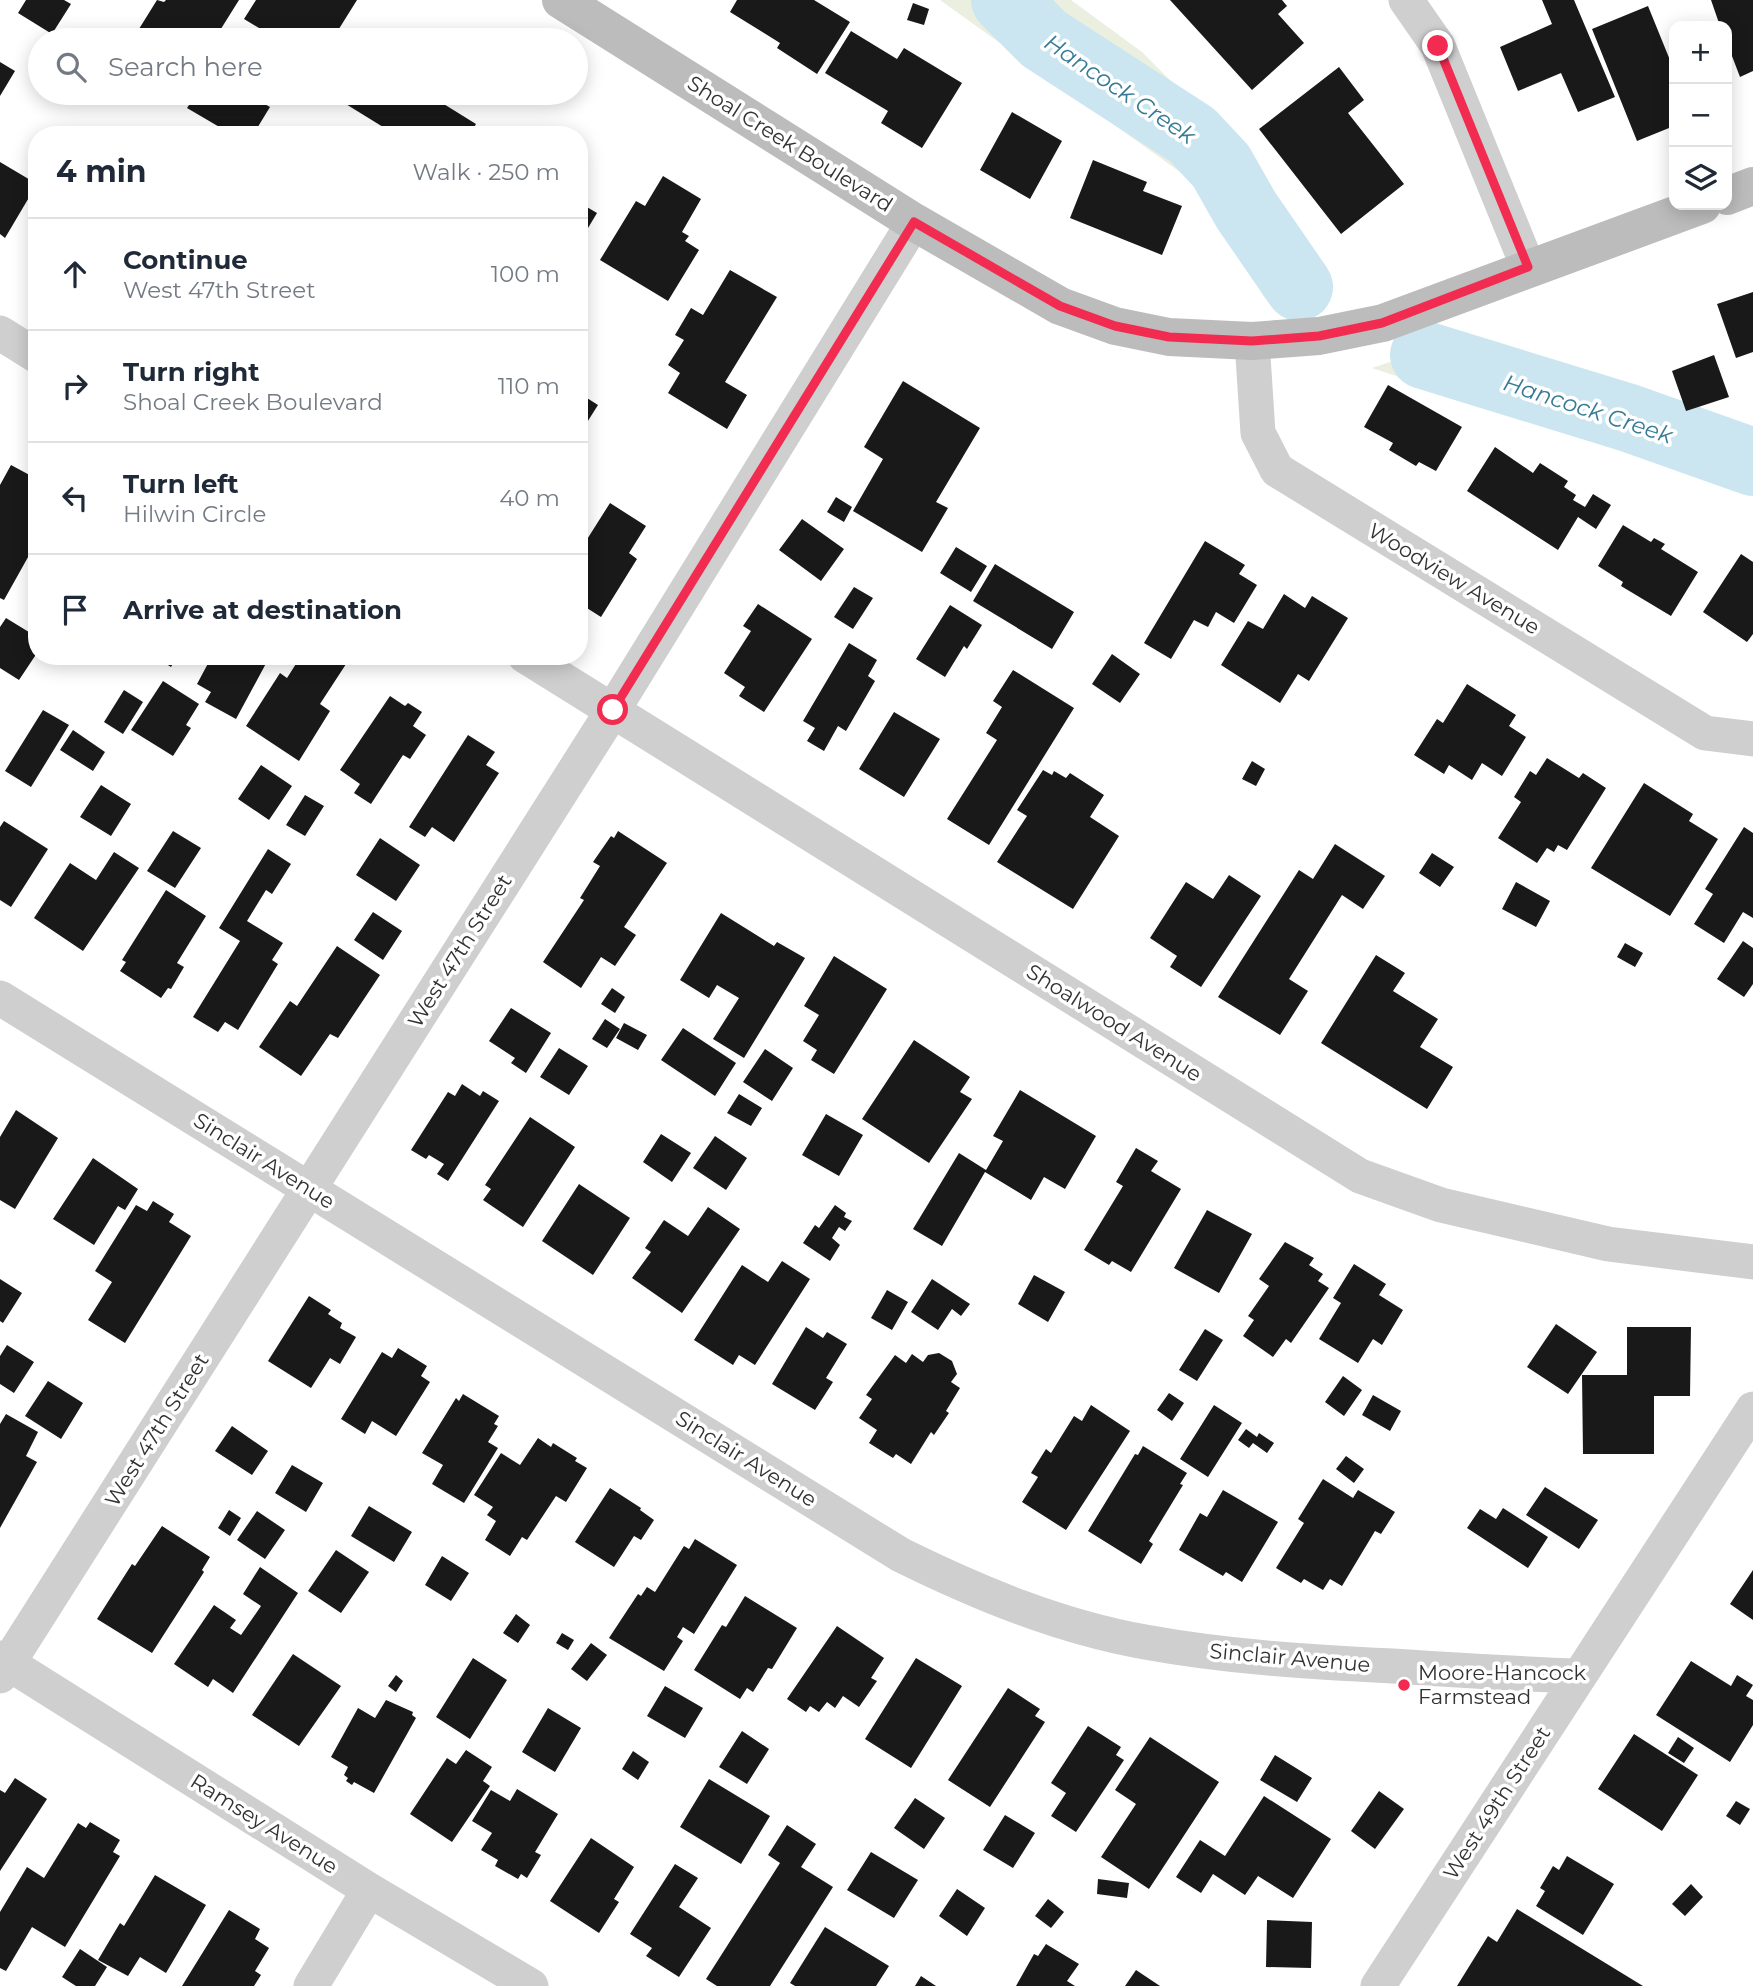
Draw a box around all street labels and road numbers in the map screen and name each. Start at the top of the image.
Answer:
street label: Shoal Creek Boulevard [683,70,897,217]
street label: Woodview Avenue [1364,518,1544,640]
street label: West 47th Street [402,870,517,1032]
street label: Shoalwood Avenue [1022,959,1206,1087]
street label: Sinclair Avenue [189,1107,339,1214]
street label: West 47th Street [99,1349,214,1511]
street label: Sinclair Avenue [671,1405,821,1512]
street label: Sinclair Avenue [1209,1638,1371,1677]
street label: West 49th Street [1438,1721,1555,1884]
street label: Ramsey Avenue [186,1768,342,1879]

